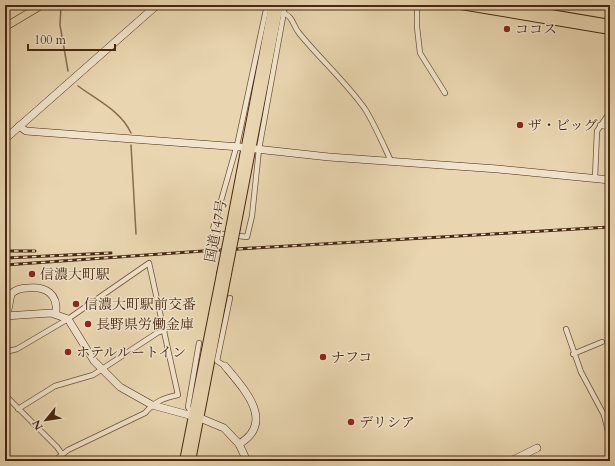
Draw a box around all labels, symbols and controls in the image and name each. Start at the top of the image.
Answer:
place label: ココス [515,20,557,39]
marker: ココス [502,24,512,34]
scale bar [28,26,115,52]
text: 100 m [34,32,67,48]
place label: ザ・ビッグ [528,116,597,135]
marker: ザ・ビッグ [515,120,525,130]
street label: 国道147号 [201,198,231,264]
place label: 信濃大町駅 [40,265,110,284]
marker: 信濃大町駅 [27,269,37,279]
place label: 信濃大町駅前交番 [84,295,196,314]
marker: 信濃大町駅前交番 [71,299,81,309]
place label: 長野県労働金庫 [96,315,194,334]
marker: 長野県労働金庫 [83,319,93,329]
place label: ホテルルートイン [76,343,186,362]
marker: ホテルルートイン [63,347,73,357]
place label: ナフコ [331,348,372,367]
marker: ナフコ [318,352,328,362]
north arrow [26,400,66,440]
place label: デリシア [359,413,415,432]
text: N [29,416,47,433]
marker: デリシア [346,417,356,427]

